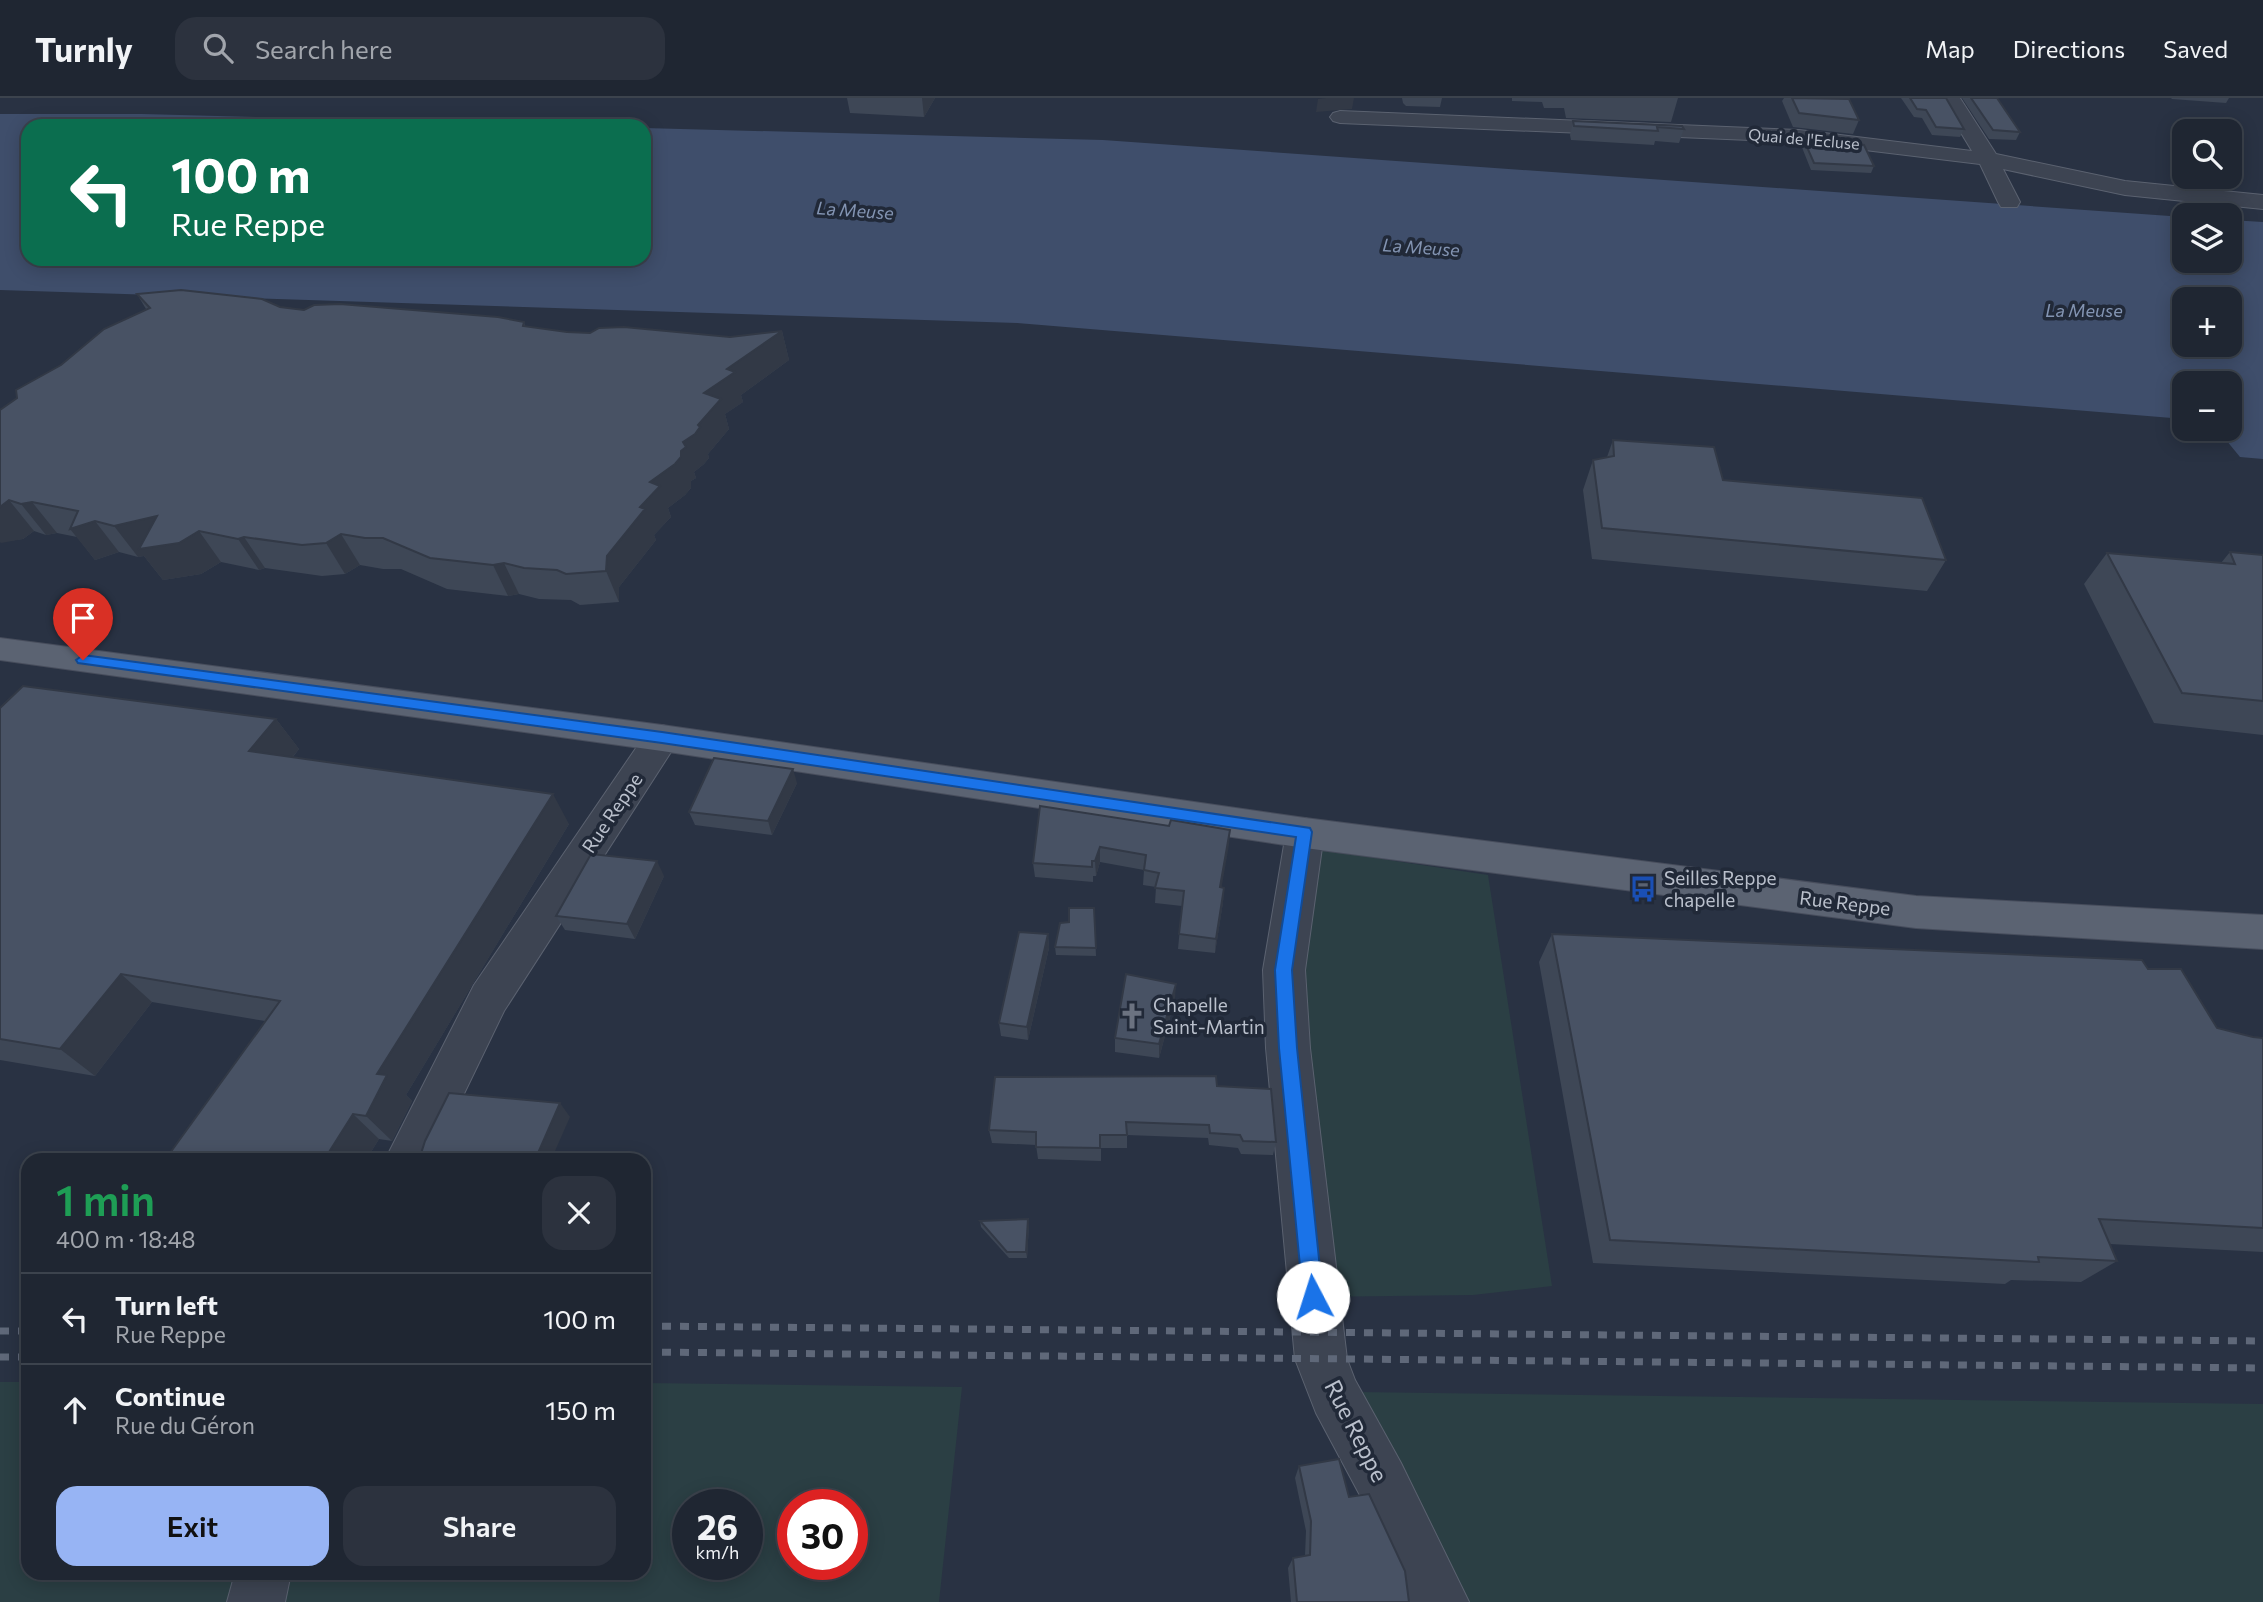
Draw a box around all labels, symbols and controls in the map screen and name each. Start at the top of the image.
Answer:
search box [175,17,665,80]
text: Turnly [35,28,133,69]
icon: search [199,29,237,67]
text: Search here [255,33,392,64]
text: Map [1925,34,1975,63]
text: Directions [2013,34,2125,63]
text: Saved [2163,34,2228,63]
map controls [2172,119,2242,441]
button: search [2172,119,2242,189]
street label: Quai de l'Ecluse [1748,124,1861,153]
text: 100 m [171,143,310,203]
icon: left [56,147,147,238]
water label: La Meuse [816,196,895,224]
text: Rue Reppe [171,203,325,243]
button: layers [2172,203,2242,273]
water label: La Meuse [1382,233,1461,261]
button: + [2172,287,2242,357]
water label: La Meuse [2045,299,2123,321]
button: − [2172,371,2242,441]
pin [53,588,113,660]
icon: arrive [64,599,102,637]
street label: Rue Reppe [576,768,647,857]
place label: Seilles Reppe chapelle [1664,866,1777,911]
bus stop icon: Seilles Reppe chapelle [1628,874,1658,904]
street label: Rue Reppe [1798,886,1892,919]
place label: Chapelle Saint-Martin [1153,993,1265,1038]
church icon: Chapelle Saint-Martin [1117,1001,1147,1031]
text: 1 min [56,1173,155,1225]
button: close [542,1176,616,1250]
text: 400 m · 18:48 [56,1225,196,1253]
position arrow [1276,1260,1350,1334]
text: Turn left [115,1289,218,1320]
icon: left [56,1300,94,1338]
text: 100 m [543,1303,616,1334]
text: Rue Reppe [115,1320,226,1348]
street label: Rue Reppe [1319,1375,1395,1486]
text: Continue [115,1380,225,1411]
icon: ahead [56,1391,94,1429]
text: 150 m [545,1394,616,1425]
text: Rue du Géron [115,1411,255,1439]
button: Exit [56,1486,329,1566]
button: Share [343,1486,616,1566]
speed limit sign: 30 [777,1489,868,1580]
text: 26 [697,1504,738,1547]
text: km/h [696,1541,739,1563]

